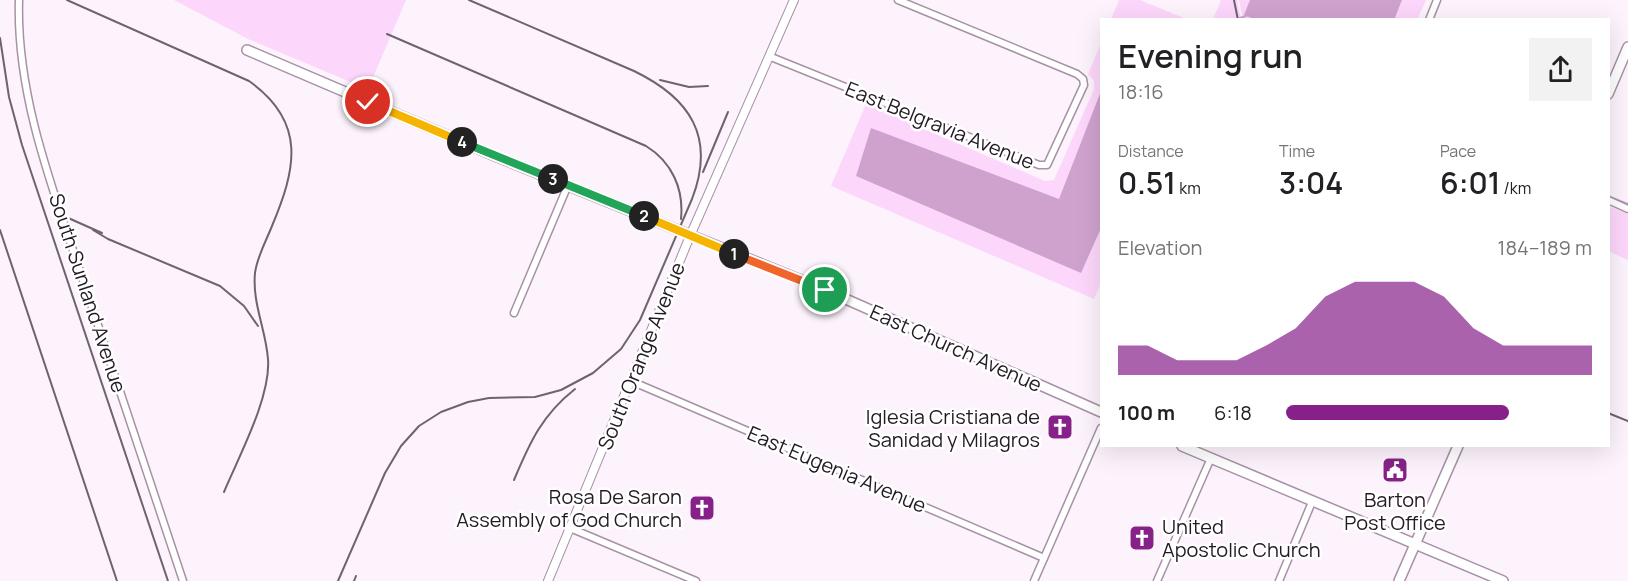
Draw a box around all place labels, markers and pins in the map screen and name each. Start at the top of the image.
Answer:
pin [342,76,393,127]
pin: 4 [447,127,477,157]
pin: 3 [538,164,568,194]
pin: 2 [629,201,659,231]
pin: 1 [719,239,749,269]
pin [799,264,850,315]
place label: Iglesia Cristiana de Sanidad y Milagros [866,403,1040,453]
church icon: Iglesia Cristiana de Sanidad y Milagros [1045,412,1075,442]
public building icon: Barton Post Office [1380,455,1410,485]
place label: Rosa De Saron Assembly of God Church [456,483,682,533]
place label: Barton Post Office [1344,486,1446,536]
church icon: Rosa De Saron Assembly of God Church [687,493,717,523]
place label: United Apostolic Church [1162,513,1321,563]
church icon: United Apostolic Church [1127,523,1157,553]

